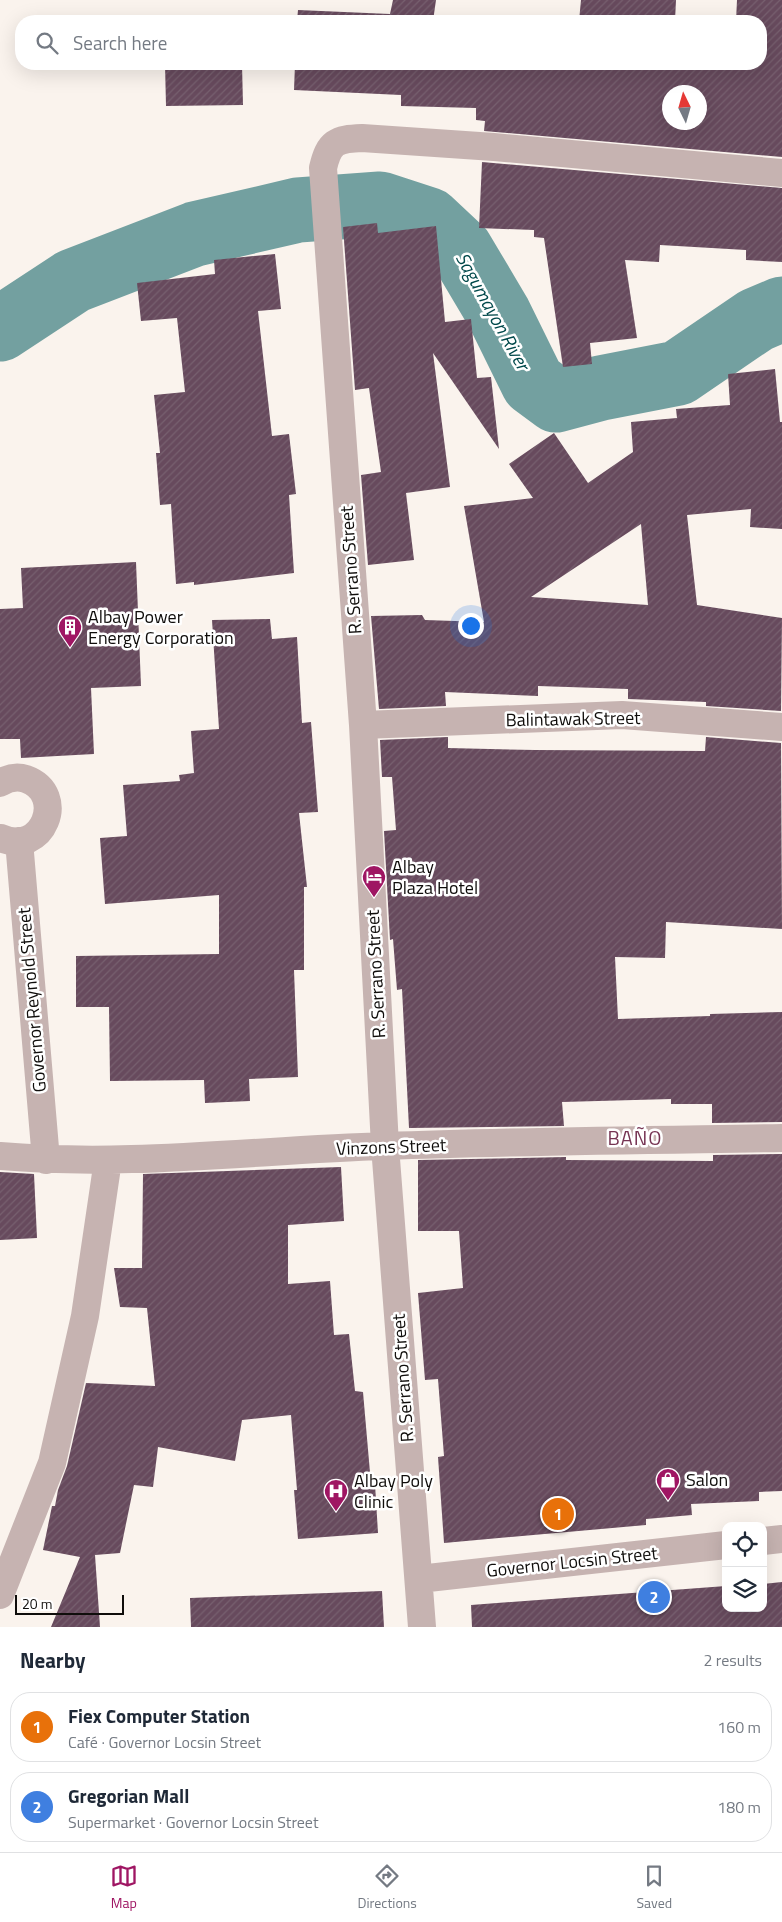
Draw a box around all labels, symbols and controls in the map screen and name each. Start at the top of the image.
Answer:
search box [15,15,767,70]
text: Search here [73,28,167,57]
icon: search [33,29,61,57]
north arrow [662,85,707,130]
water label: Sagumayon River [449,247,539,377]
street label: R. Serrano Street [332,504,368,635]
place label: Albay Power Energy Corporation [88,603,234,651]
your location [458,613,484,639]
building icon: Albay Power Energy Corporation [57,614,83,648]
street label: Balintawak Street [505,704,641,733]
place label: Albay Plaza Hotel [392,853,478,901]
hotel icon: Albay Plaza Hotel [361,864,387,898]
street label: Governor Reynold Street [10,906,53,1094]
street label: R. Serrano Street [359,908,392,1039]
district label: BAÑO [608,1122,662,1153]
street label: Vinzons Street [335,1131,447,1162]
street label: R. Serrano Street [384,1312,420,1443]
place label: Salon [686,1466,728,1493]
place label: Albay Poly Clinic [354,1467,433,1515]
shop icon: Salon [655,1467,681,1501]
hospital icon: Albay Poly Clinic [323,1478,349,1512]
pin: 1 [542,1495,574,1533]
map controls [722,1522,767,1612]
button: locate [722,1522,767,1567]
street label: Governor Locsin Street [485,1539,659,1584]
button: layers [722,1567,767,1612]
pin: 2 [638,1578,670,1616]
scale bar [15,1592,124,1615]
text: 20 m [22,1593,52,1614]
text: Nearby [20,1644,85,1676]
text: 2 results [703,1648,762,1672]
text: Fiex Computer Station [68,1701,250,1730]
text: 1 [33,1715,41,1739]
text: 160 m [717,1715,761,1739]
text: Café · Governor Locsin Street [68,1730,261,1754]
text: Gregorian Mall [68,1781,189,1810]
text: 2 [33,1795,41,1819]
text: 180 m [717,1795,761,1819]
text: Supermarket · Governor Locsin Street [68,1810,319,1834]
tab: Map [110,1862,138,1913]
tab: Directions [357,1862,417,1913]
tab: Saved [637,1862,672,1913]

